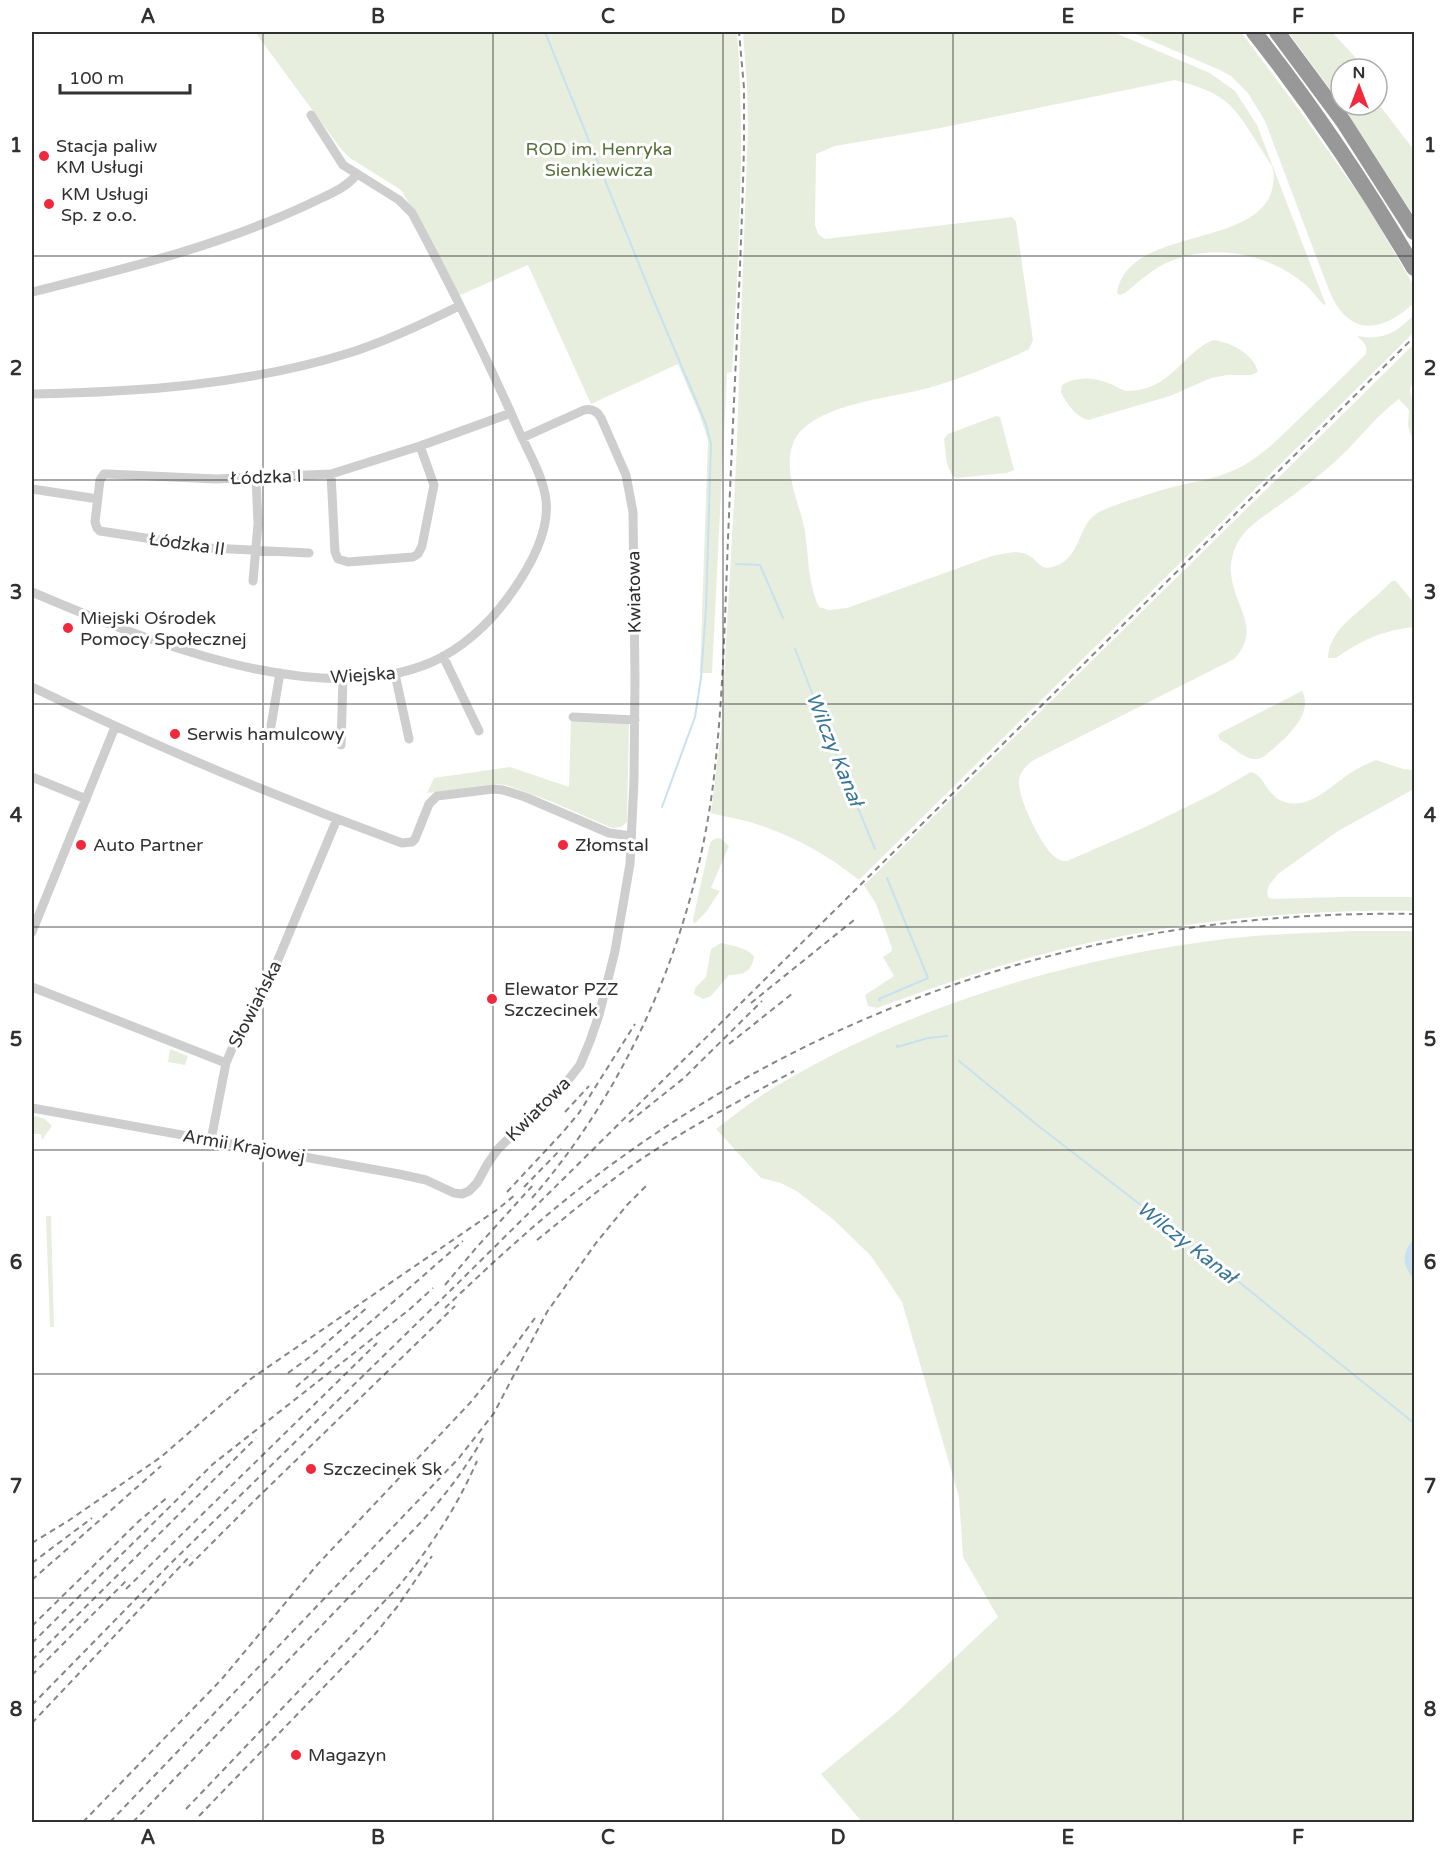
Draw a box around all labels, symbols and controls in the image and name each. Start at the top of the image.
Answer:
text: A [141,5,156,29]
text: B [371,5,385,29]
text: C [601,5,615,29]
text: D [830,5,846,29]
text: E [1062,5,1075,29]
text: F [1292,5,1304,29]
scale bar [60,57,190,95]
north arrow [1329,57,1389,117]
text: N [1353,63,1365,83]
text: 100 m [69,67,124,89]
text: 1 [10,134,22,158]
text: 1 [1424,134,1436,158]
place label: Stacja paliw KM Usługi [56,135,157,178]
park label: ROD im. Henryka Sienkiewicza [526,138,672,181]
marker: Stacja paliw KM Usługi [37,149,51,163]
place label: KM Usługi Sp. z o.o. [61,183,149,226]
marker: KM Usługi Sp. z o.o. [42,197,56,211]
text: 2 [10,357,22,381]
text: 2 [1424,357,1436,381]
street label: Łódzka I [230,465,302,489]
street label: Łódzka II [148,528,226,560]
street label: Kwiatowa [622,551,646,633]
text: 3 [10,581,22,605]
text: 3 [1424,581,1436,605]
place label: Miejski Ośrodek Pomocy Społecznej [80,607,247,650]
marker: Miejski Ośrodek Pomocy Społecznej [61,621,75,635]
street label: Wiejska [329,662,397,688]
water label: Wilczy Kanał [801,689,869,812]
place label: Serwis hamulcowy [187,723,345,745]
marker: Serwis hamulcowy [168,727,182,741]
text: 4 [10,804,23,828]
text: 4 [1424,804,1437,828]
place label: Auto Partner [93,834,203,856]
place label: Złomstal [575,834,649,856]
marker: Auto Partner [74,838,88,852]
marker: Złomstal [556,838,570,852]
street label: Słowiańska [224,957,286,1051]
place label: Elewator PZZ Szczecinek [504,978,618,1021]
marker: Elewator PZZ Szczecinek [485,992,499,1006]
text: 5 [10,1028,22,1052]
text: 5 [1424,1028,1436,1052]
street label: Kwiatowa [501,1072,575,1146]
street label: Armii Krajowej [181,1124,307,1168]
water label: Wilczy Kanał [1132,1196,1243,1291]
text: 6 [10,1251,22,1275]
text: 6 [1424,1251,1436,1275]
place label: Szczecinek Sk [323,1458,442,1480]
marker: Szczecinek Sk [304,1462,318,1476]
text: 7 [10,1475,22,1499]
text: 7 [1424,1475,1436,1499]
text: 8 [10,1698,22,1722]
text: 8 [1424,1698,1436,1722]
place label: Magazyn [308,1744,387,1766]
marker: Magazyn [289,1748,303,1762]
text: A [141,1826,156,1850]
text: B [371,1826,385,1850]
text: C [601,1826,615,1850]
text: D [830,1826,846,1850]
text: E [1062,1826,1075,1850]
text: F [1292,1826,1304,1850]

